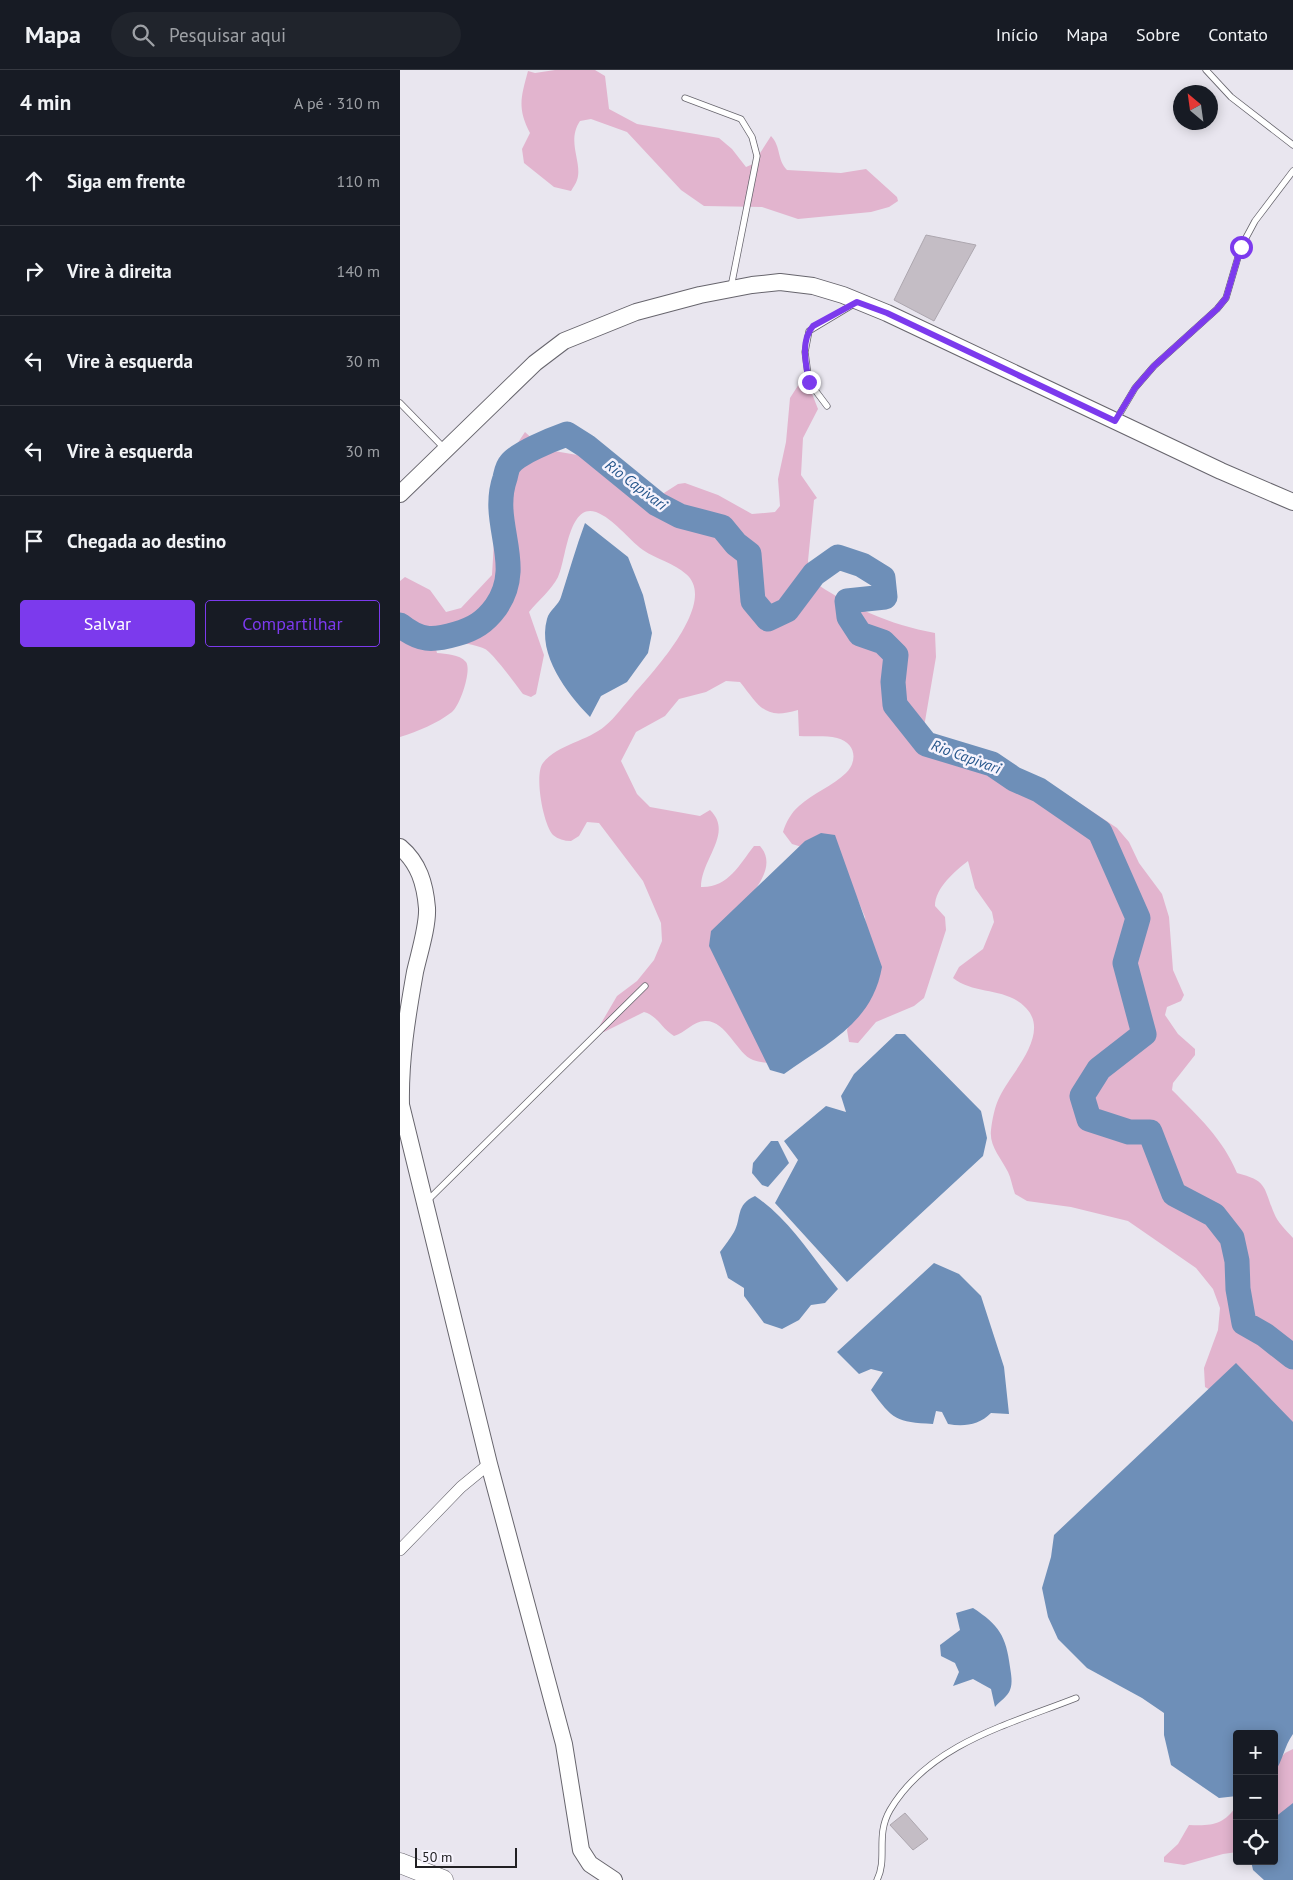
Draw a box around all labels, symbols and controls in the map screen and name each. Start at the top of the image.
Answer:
search box [111,12,461,57]
text: Mapa [25,19,81,50]
icon: search [129,21,157,49]
text: Pesquisar aqui [169,23,286,47]
text: Início [996,23,1038,46]
text: Mapa [1066,23,1108,46]
text: Sobre [1136,23,1180,46]
text: Contato [1208,23,1268,46]
north arrow [1173,85,1218,130]
text: 4 min [20,89,71,116]
text: A pé · 310 m [294,93,380,113]
icon: ahead [20,167,48,195]
text: Siga em frente [67,169,185,193]
text: 110 m [337,171,380,191]
route start [1230,236,1253,259]
icon: right [20,257,48,285]
text: Vire à direita [67,259,172,283]
text: 140 m [337,261,380,281]
icon: left [20,347,48,375]
text: Vire à esquerda [67,349,193,373]
text: 30 m [345,351,380,371]
route end [798,371,821,394]
icon: left [20,437,48,465]
text: Vire à esquerda [67,439,193,463]
text: 30 m [345,441,380,461]
water label: Rio Capivari [602,455,672,515]
icon: arrive [20,527,48,555]
text: Chegada ao destino [67,529,226,553]
button: Salvar [20,600,195,647]
button: Compartilhar [205,600,380,647]
water label: Rio Capivari [929,735,1005,778]
map controls [1233,1730,1278,1865]
button: + [1233,1730,1278,1775]
button: − [1233,1775,1278,1820]
button: locate [1233,1820,1278,1865]
scale bar [415,1845,518,1868]
text: 50 m [422,1848,452,1866]

